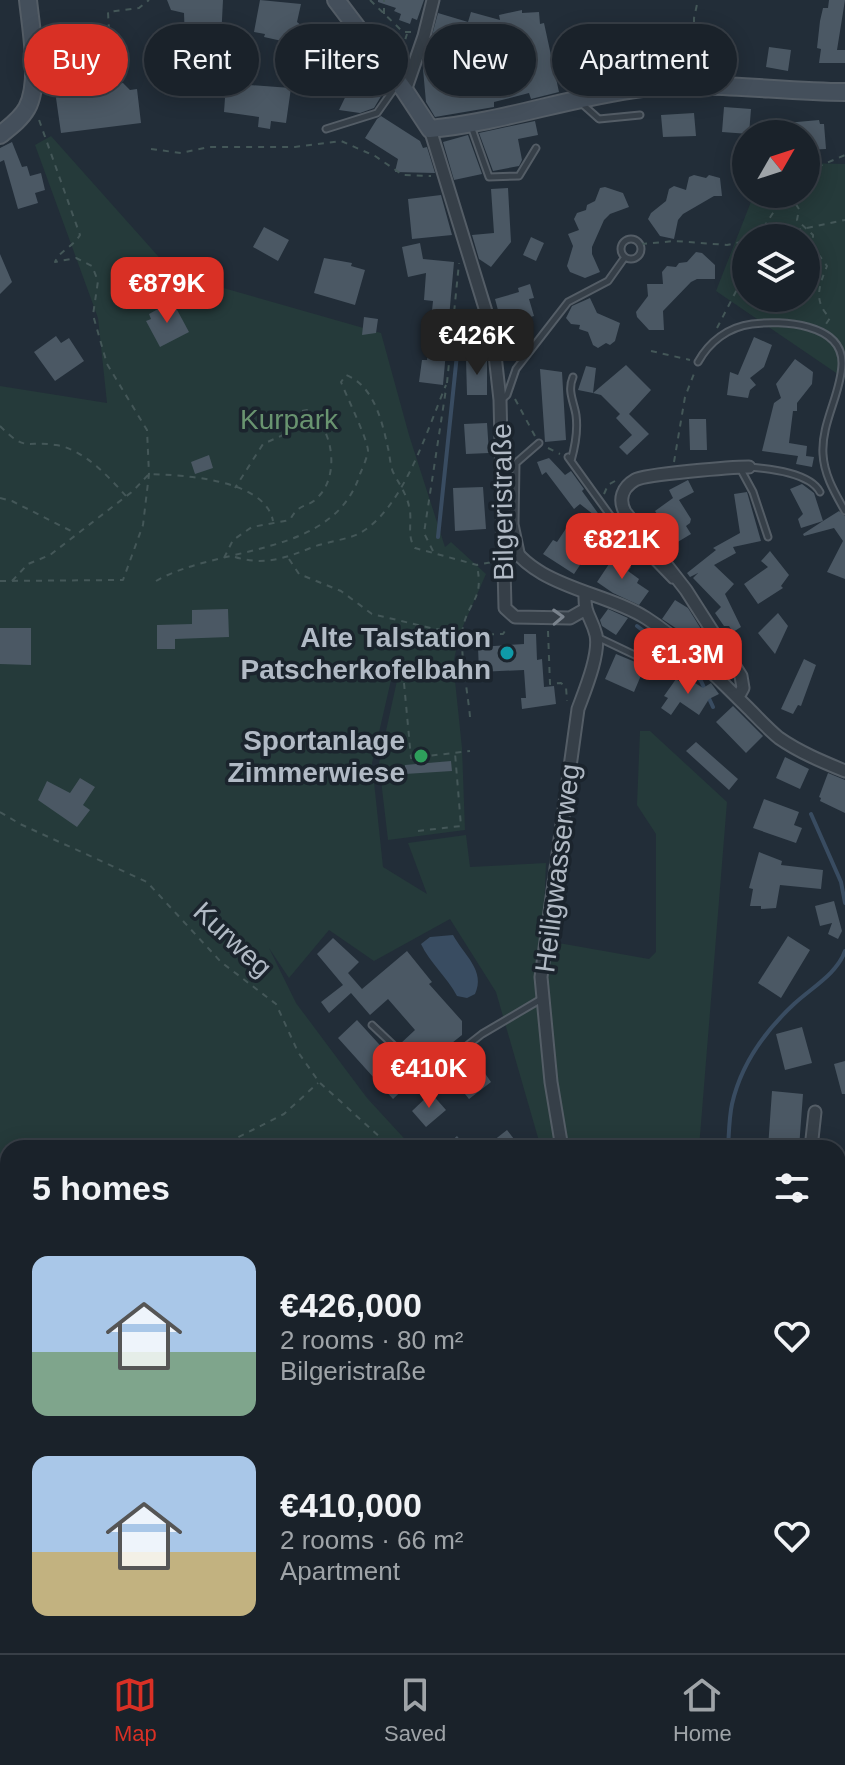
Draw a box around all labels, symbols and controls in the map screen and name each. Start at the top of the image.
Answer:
chip: Buy [24,24,128,96]
chip: Rent [144,24,259,96]
chip: Filters [275,24,408,96]
chip: New [424,24,536,96]
chip: Apartment [552,24,737,96]
north arrow [732,120,820,208]
map controls [732,120,820,312]
button: layers [732,224,820,312]
pin: €879K [111,257,223,325]
text: €879K [129,268,205,298]
pin: €426K [421,309,533,377]
text: €426K [439,320,515,350]
park label: Kurpark [240,404,339,435]
street label: Bilgeristraße [486,423,519,581]
pin: €821K [566,513,678,581]
text: €821K [584,524,660,554]
one-way arrow [552,608,565,625]
place label: Alte Talstation Patscherkofelbahn [240,622,491,685]
pin: €1.3M [632,628,744,696]
text: €1.3M [652,639,724,669]
marker: Alte Talstation Patscherkofelbahn [498,644,516,662]
place label: Sportanlage Zimmerwiese [228,725,405,788]
marker: Sportanlage Zimmerwiese [412,747,430,765]
street label: Heiligwasserweg [529,762,586,974]
street label: Kurweg [187,896,278,983]
pin: €410K [373,1042,485,1110]
text: €410K [391,1053,467,1083]
icon: filters [770,1166,814,1210]
text: 5 homes [32,1169,170,1207]
text: €426,000 [280,1286,422,1324]
icon: home [96,1288,192,1384]
icon: heart [770,1314,814,1358]
text: 2 rooms · 80 m² [280,1325,464,1355]
text: Bilgeristraße [280,1356,426,1386]
text: €410,000 [280,1486,422,1524]
icon: home [96,1488,192,1584]
icon: heart [770,1514,814,1558]
text: 2 rooms · 66 m² [280,1525,464,1555]
text: Apartment [280,1556,400,1586]
tab: Map [113,1673,157,1747]
tab: Saved [384,1673,446,1747]
tab: Home [673,1673,732,1747]

